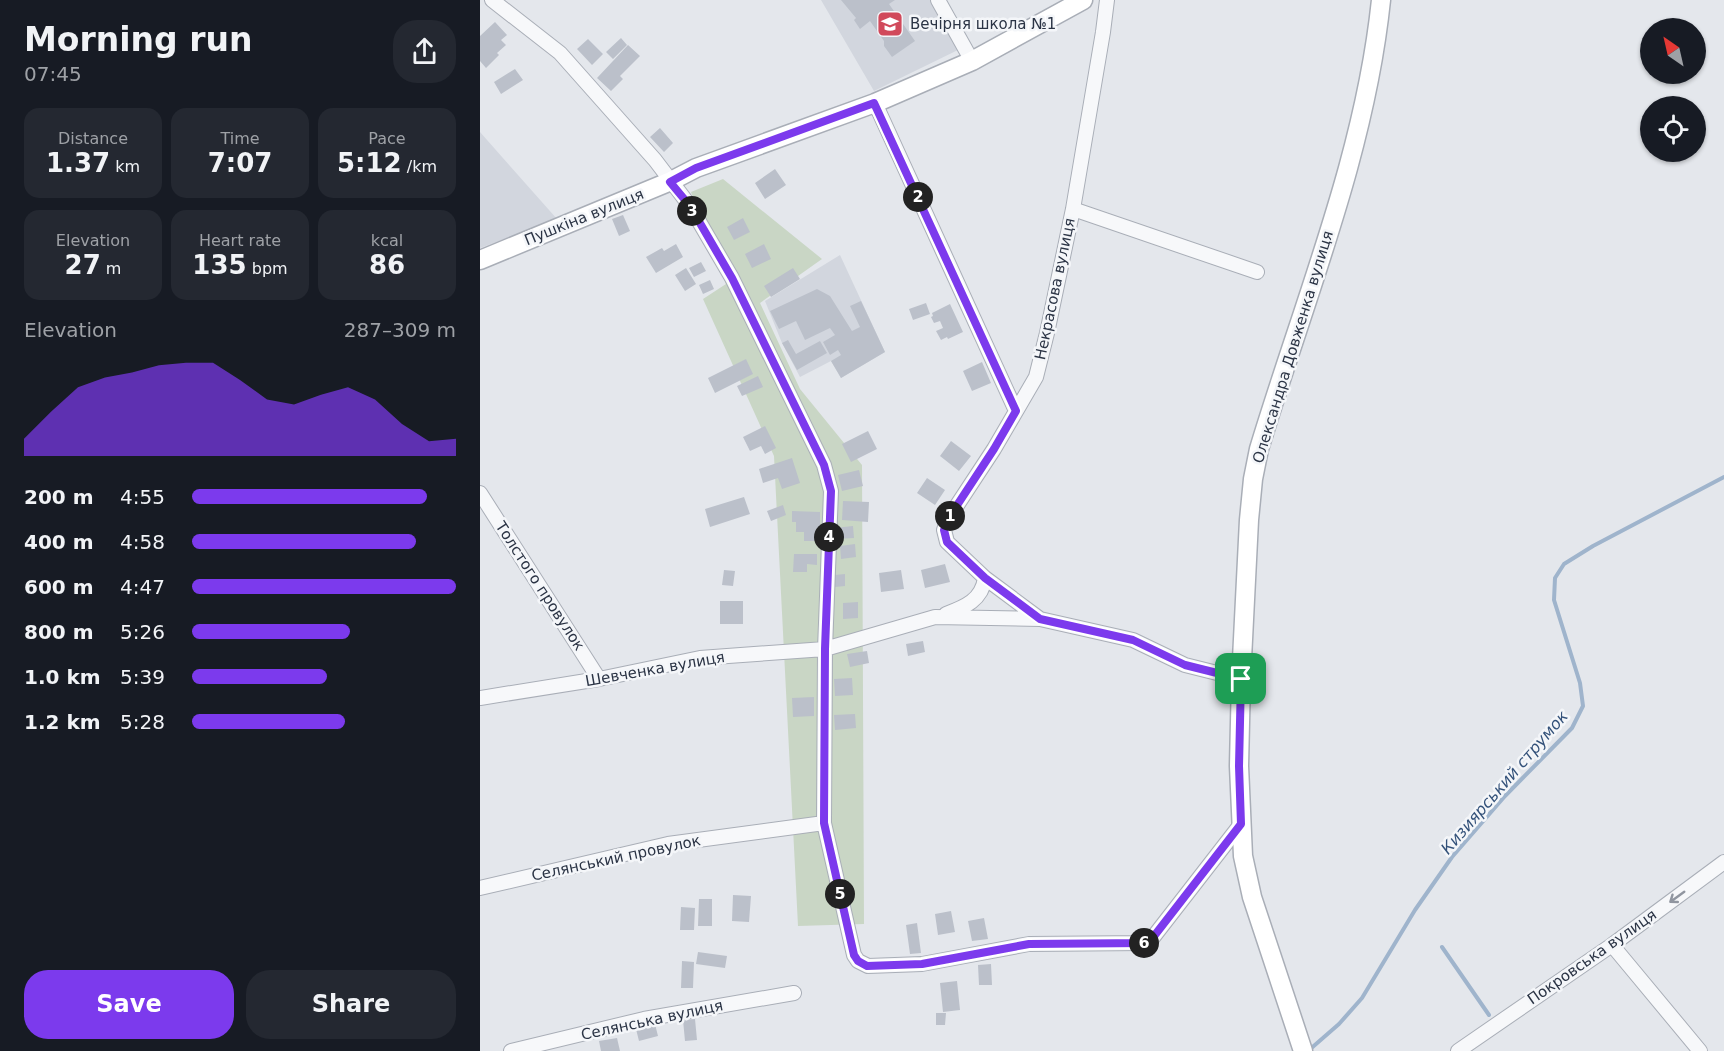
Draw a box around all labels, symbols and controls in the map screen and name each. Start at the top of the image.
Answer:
school or university icon: Вечірня школа №1 [875,9,905,39]
place label: Вечірня школа №1 [910,15,1056,33]
north arrow [1640,18,1706,84]
map controls [1640,18,1706,162]
text: Morning run [24,20,252,59]
button: share [393,20,456,83]
text: 07:45 [24,62,82,86]
button: locate [1640,96,1706,162]
text: Distance [58,129,128,148]
text: Time [220,129,260,148]
text: Pace [368,129,406,148]
text: 1.37 [46,148,110,178]
text: 7:07 [208,148,272,178]
text: 5:12 [337,148,402,178]
text: km [110,157,140,176]
text: /km [402,157,437,176]
pin: 2 [903,182,933,212]
street label: Пушкіна вулиця [522,185,646,249]
text: 2 [912,187,924,206]
pin: 3 [677,196,707,226]
text: 3 [686,201,698,220]
street label: Некрасова вулиця [1031,216,1079,362]
street label: Олександра Довженка вулиця [1249,228,1337,466]
text: Elevation [56,231,130,250]
text: Heart rate [199,231,281,250]
text: kcal [371,231,403,250]
text: 27 [65,250,101,280]
text: 135 [192,250,247,280]
text: 86 [369,250,405,280]
text: m [101,259,121,278]
text: bpm [247,259,288,278]
text: Elevation [24,318,117,342]
text: 287–309 m [344,318,456,342]
text: 200 m [24,485,94,509]
text: 4:55 [120,485,165,509]
pin: 1 [935,501,965,531]
text: 1 [944,506,956,525]
street label: Толстого провулок [491,517,588,654]
pin: 4 [814,522,844,552]
text: 4 [823,527,835,546]
text: 400 m [24,530,94,554]
text: 4:58 [120,530,165,554]
text: 600 m [24,575,94,599]
text: 4:47 [120,575,165,599]
text: 800 m [24,620,94,644]
text: 5:26 [120,620,165,644]
street label: Шевченка вулиця [584,648,726,690]
pin [1215,653,1266,704]
icon: arrive [1224,662,1257,695]
text: 1.0 km [24,665,101,689]
text: 5:39 [120,665,165,689]
water label: Кизиярський струмок [1437,707,1572,858]
text: 1.2 km [24,710,101,734]
text: 5:28 [120,710,165,734]
street label: Селянський провулок [530,831,702,885]
pin: 5 [825,879,855,909]
text: 5 [834,884,846,903]
one-way arrow [1669,890,1685,903]
street label: Покровська вулиця [1524,906,1660,1008]
pin: 6 [1129,928,1159,958]
text: 6 [1138,933,1150,952]
button: Save [24,970,234,1039]
button: Share [246,970,456,1039]
street label: Селянська вулиця [579,996,725,1044]

